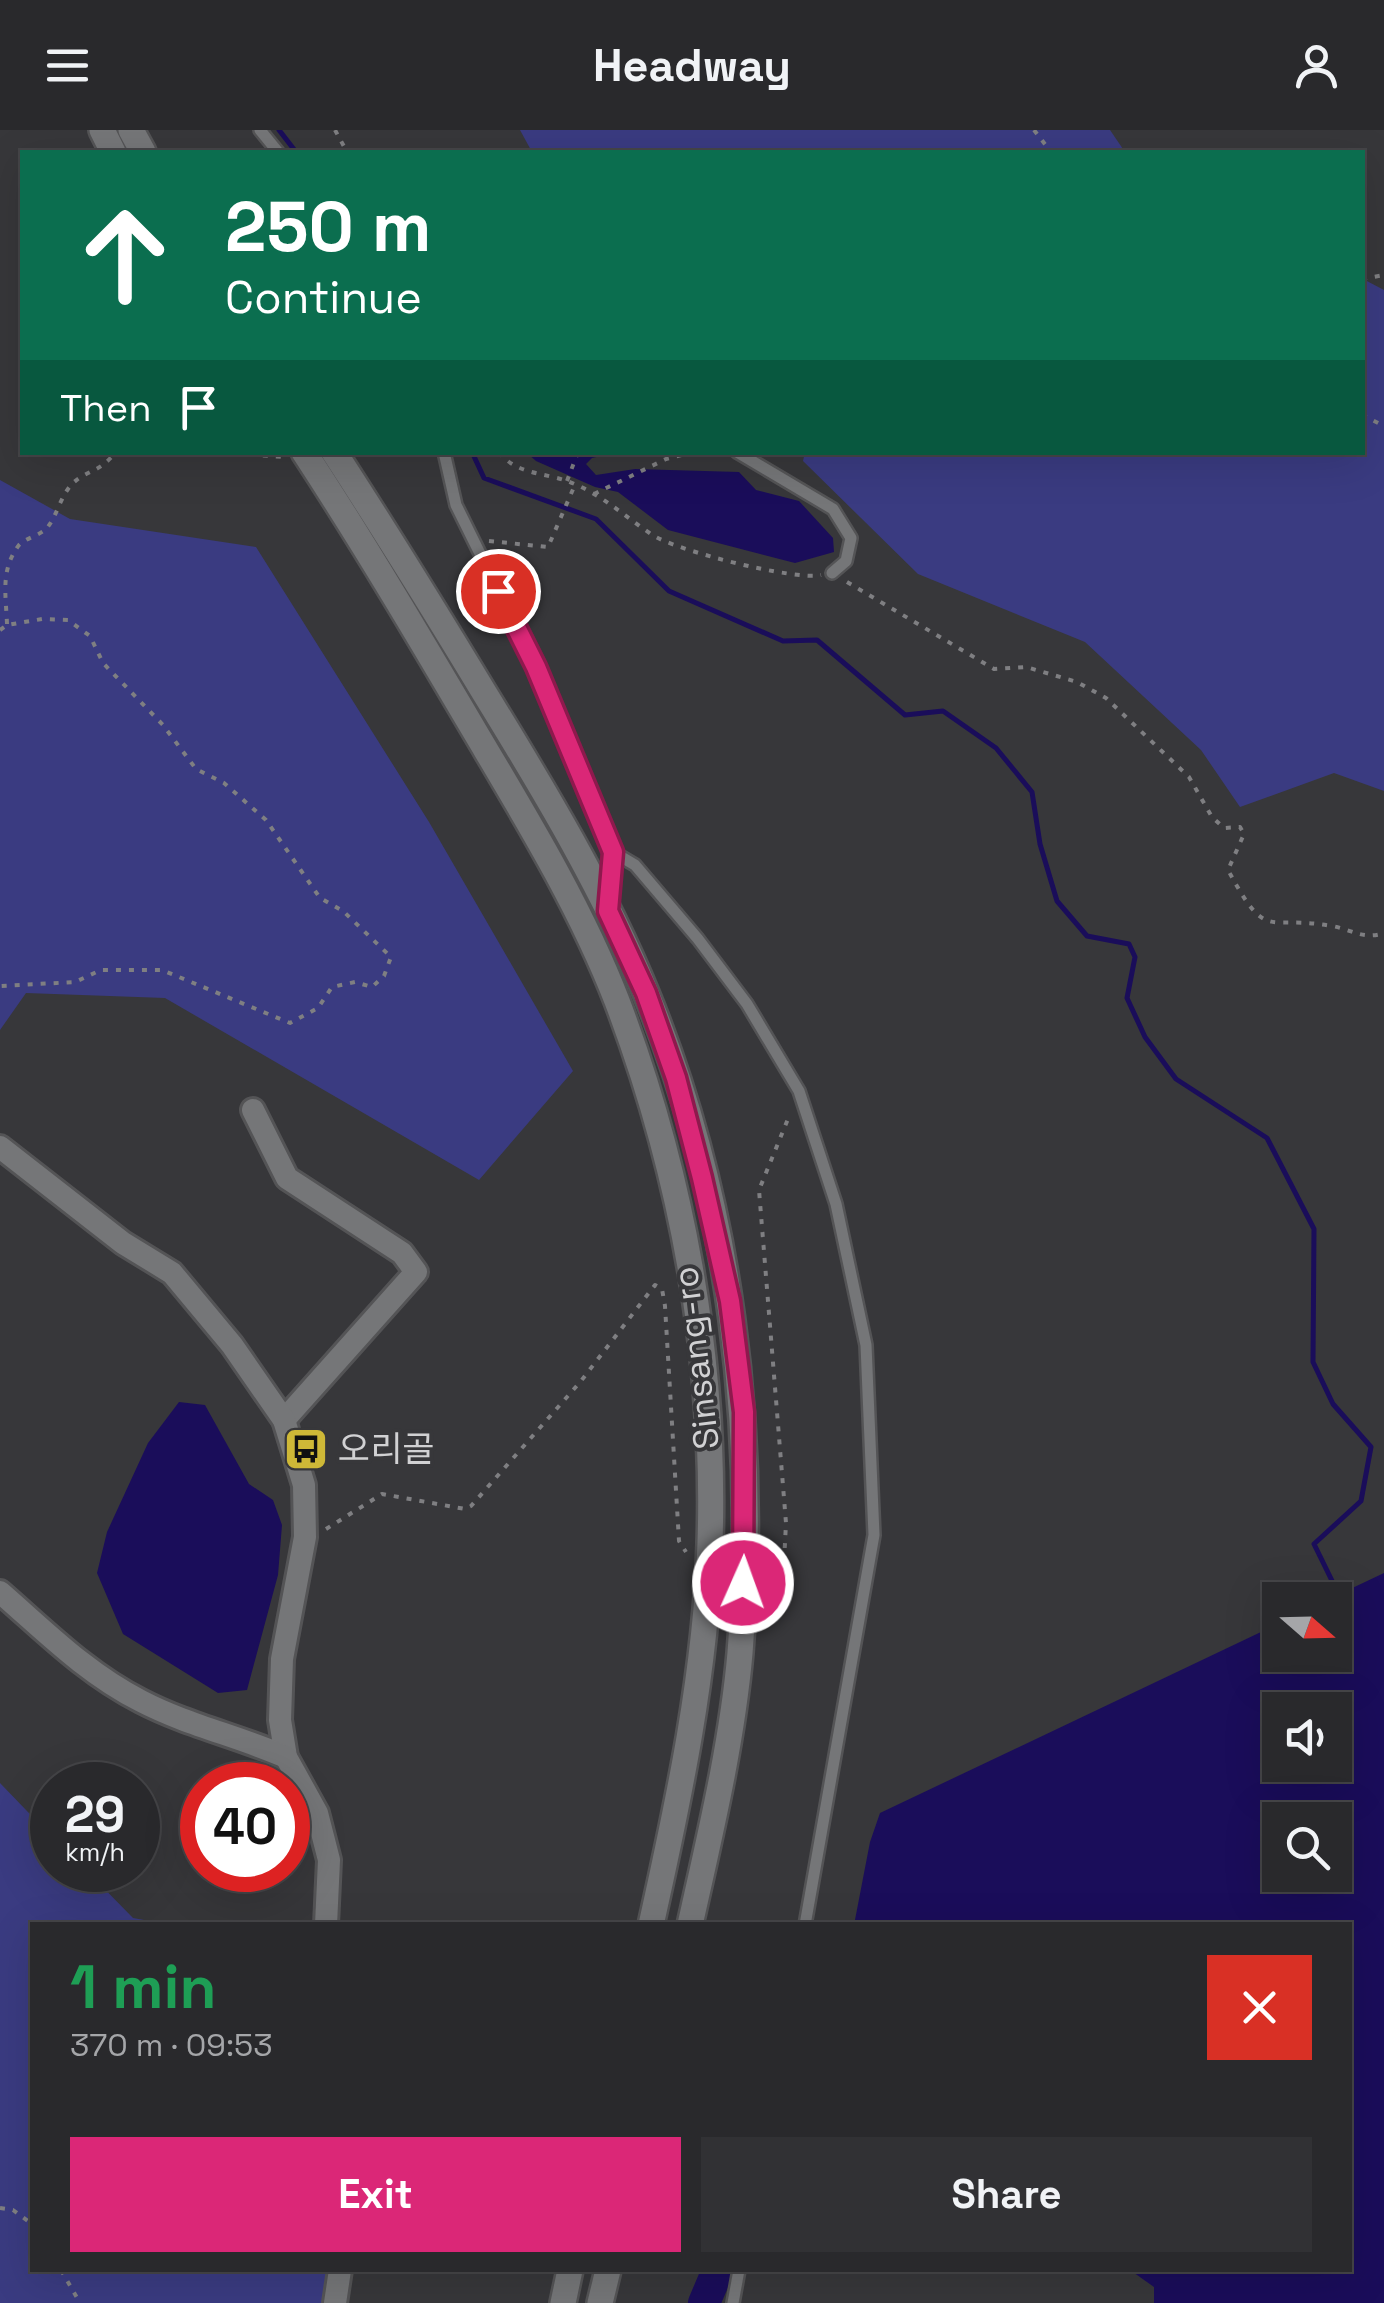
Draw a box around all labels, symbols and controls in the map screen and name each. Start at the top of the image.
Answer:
text: Headway [593,37,791,94]
icon: menu [40,38,95,93]
icon: person [1289,38,1344,93]
text: 250 m [225,182,432,271]
icon: ahead [60,190,190,320]
text: Continue [225,269,422,326]
icon: arrive [171,380,226,435]
text: Then [60,384,151,432]
pin [456,549,541,634]
icon: arrive [471,564,526,619]
street label: Sinsang-ro [663,1264,729,1452]
bus stop icon: 오리골 [283,1426,329,1472]
place label: 오리골 [338,1427,435,1471]
position arrow [691,1531,795,1635]
north arrow [1262,1582,1352,1672]
map controls [1262,1582,1352,1892]
button: sound [1262,1692,1352,1782]
speed limit sign: 40 [180,1762,310,1892]
text: 29 [65,1783,125,1847]
button: search [1262,1802,1352,1892]
text: km/h [65,1836,125,1868]
text: 1 min [70,1949,217,2026]
button: close [1207,1955,1312,2060]
text: 370 m · 09:53 [70,2025,273,2065]
button: Exit [70,2137,681,2252]
button: Share [701,2137,1312,2252]

